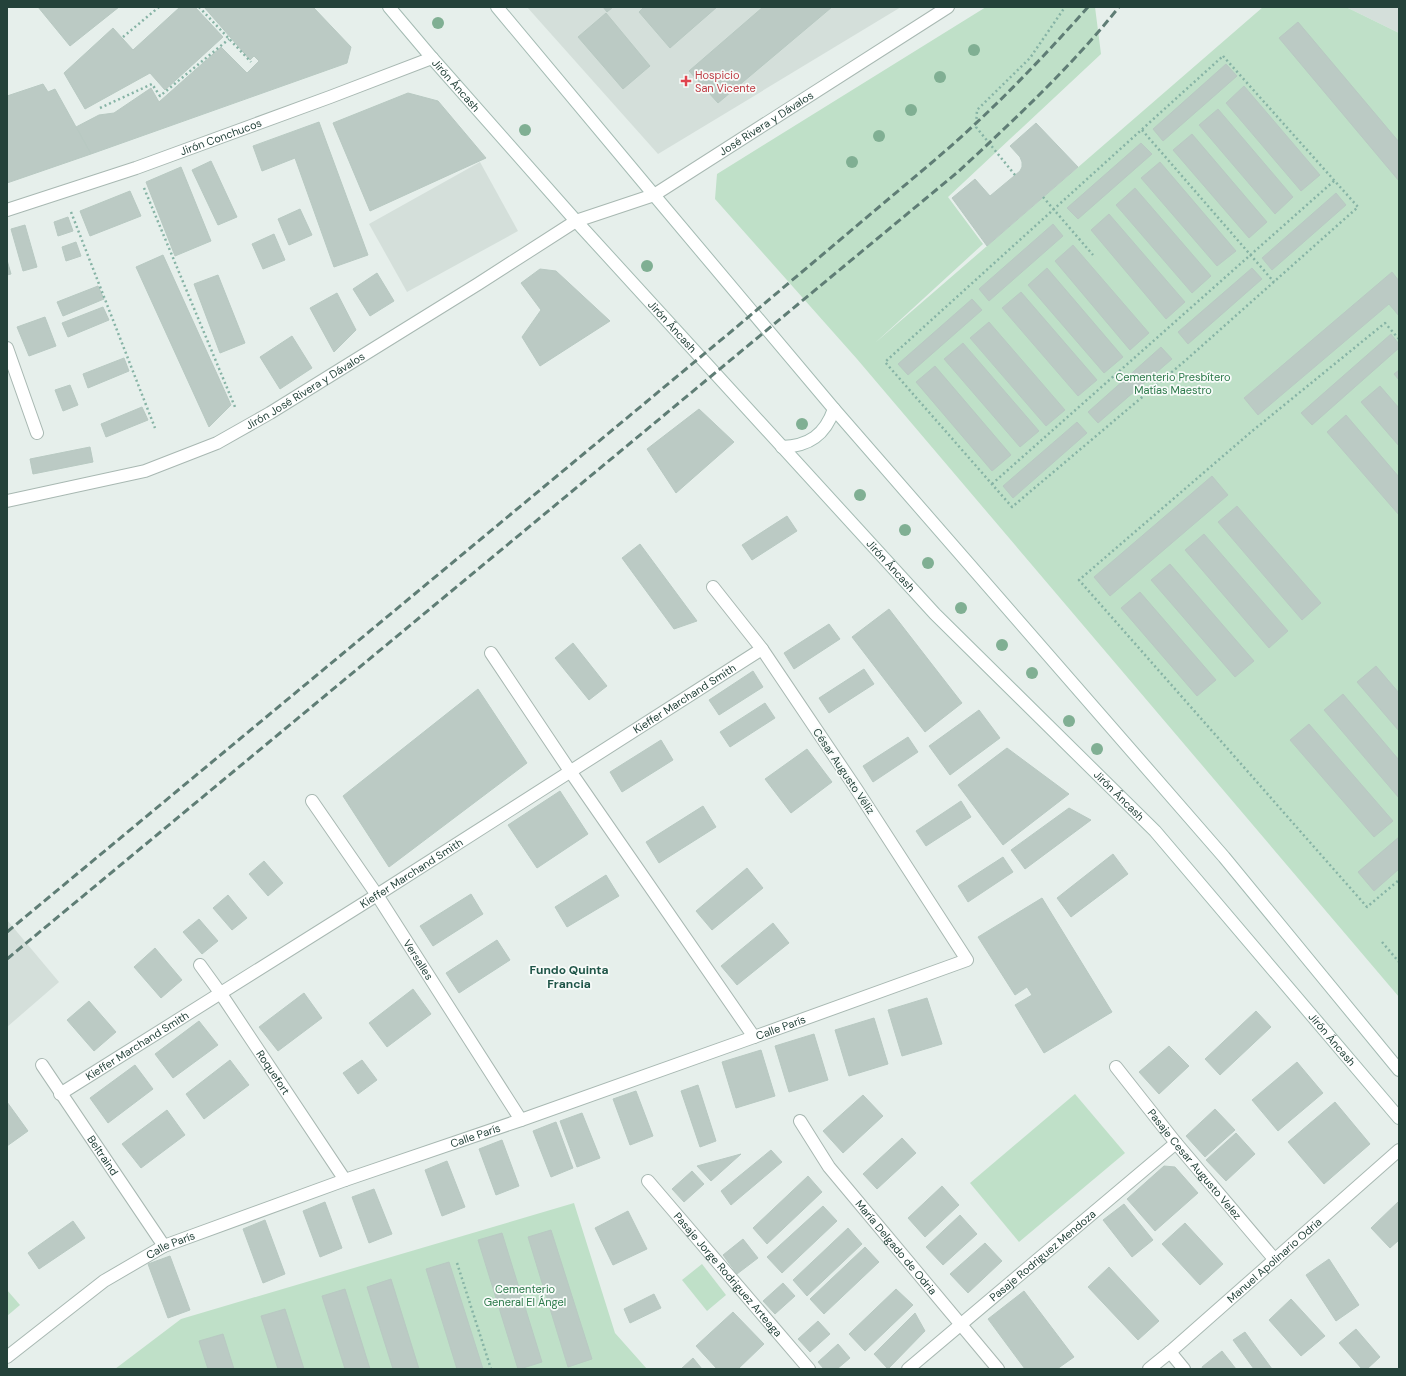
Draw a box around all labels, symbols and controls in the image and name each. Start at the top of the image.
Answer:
street label: Jirón Áncash [429,56,483,114]
place label: Hospicio San Vicente [695,68,756,95]
marker: Hospicio San Vicente [680,75,692,87]
street label: José Rivera y Dávalos [716,88,816,159]
street label: Jirón Conchucos [178,116,264,158]
street label: Jirón Áncash [645,297,700,355]
street label: Jirón José Rivera y Dávalos [243,349,367,432]
park label: Cementerio Presbítero Matías Maestro [1115,370,1231,397]
street label: Jirón Áncash [864,537,918,595]
street label: Kieffer Marchand Smith [630,661,738,737]
street label: César Augusto Véliz [810,725,878,817]
street label: Jirón Áncash [1091,768,1147,824]
street label: Kieffer Marchand Smith [357,835,465,911]
street label: Versalles [400,937,436,982]
district label: Fundo Quinta Francia [529,962,609,992]
street label: Kieffer Marchand Smith [83,1008,191,1083]
street label: Jirón Áncash [1306,1010,1359,1069]
street label: Calle París [754,1012,808,1043]
street label: Roquefort [253,1047,293,1097]
street label: Pasaje Cesar Augusto Velez [1145,1106,1245,1222]
street label: Calle París [448,1121,502,1151]
street label: Beltraind [84,1133,122,1178]
street label: María Delgado de Odria [852,1197,940,1298]
street label: Pasaje Rodriguez Mendoza [986,1207,1099,1304]
street label: Pasaje Jorge Rodriguez Arteaga [671,1209,785,1340]
street label: Manuel Apolinario Odria [1224,1214,1325,1306]
street label: Calle París [143,1228,197,1262]
park label: Cementerio General El Ángel [484,1282,566,1309]

